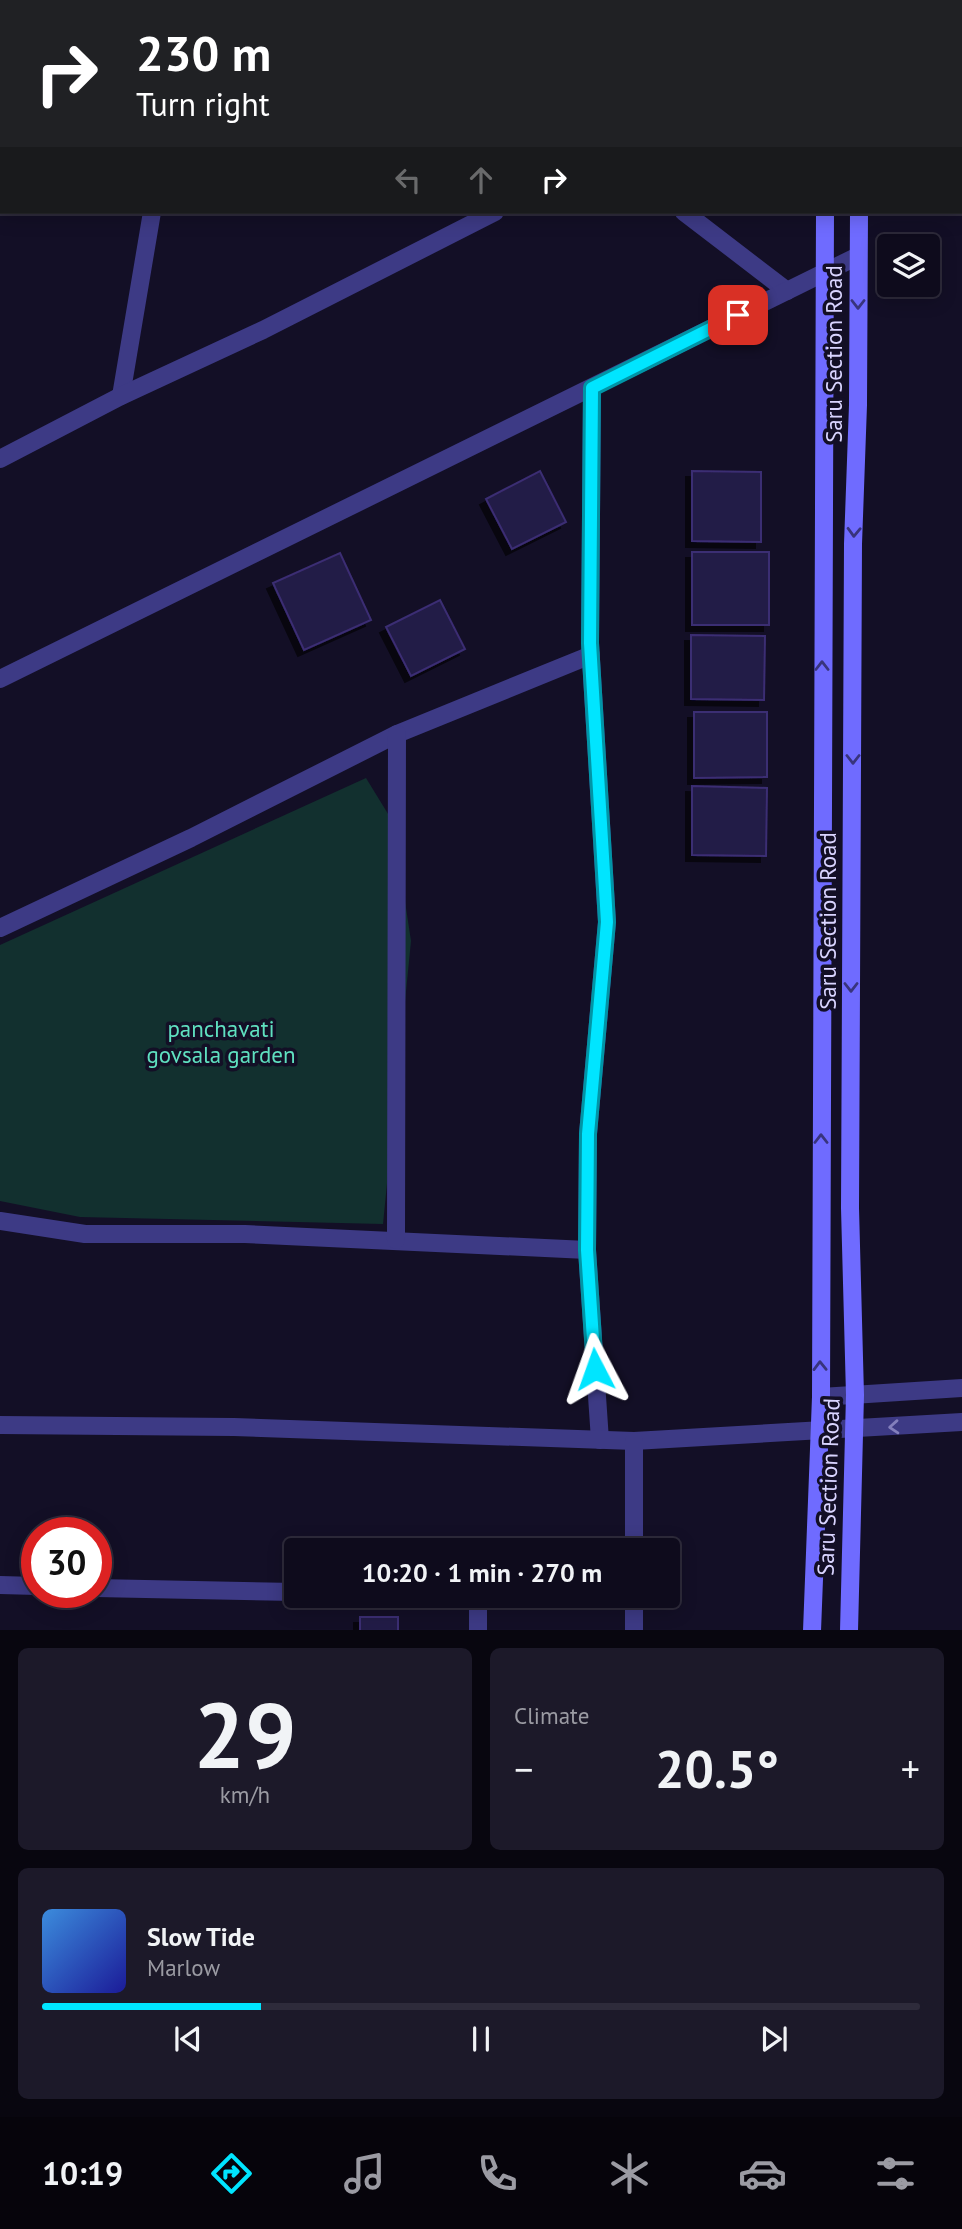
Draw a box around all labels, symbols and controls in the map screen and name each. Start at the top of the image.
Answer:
text: 230 m [136,21,271,85]
icon: right [21,28,112,119]
text: Turn right [136,83,270,125]
icon: left [389,161,427,199]
icon: ahead [462,161,500,199]
icon: right [535,161,573,199]
map controls [877,234,940,297]
button: layers [877,234,940,297]
street label: Saru Section Road [819,265,848,443]
pin [708,285,768,345]
icon: arrive [719,296,757,334]
one-way arrow [850,300,866,310]
one-way arrow [846,527,861,538]
one-way arrow [814,661,830,671]
one-way arrow [845,755,861,765]
street label: Saru Section Road [813,832,842,1010]
one-way arrow [843,982,859,993]
park label: panchavati govsala garden [146,1014,296,1069]
one-way arrow [813,1133,828,1144]
position arrow [558,1332,632,1406]
one-way arrow [812,1361,828,1371]
street label: Saru Section Road [810,1398,846,1576]
one-way arrow [888,1419,899,1434]
speed limit sign: 30 [21,1517,112,1608]
text: 10:20 · 1 min · 270 m [362,1556,602,1589]
text: 29 [193,1675,297,1793]
text: Climate [514,1701,589,1730]
text: 20.5° [655,1735,779,1802]
text: − [514,1744,533,1793]
text: + [901,1744,920,1793]
text: km/h [220,1780,270,1809]
text: Slow Tide [147,1920,255,1953]
text: Marlow [147,1953,220,1982]
icon: previous [169,2020,207,2058]
icon: pause [462,2020,500,2058]
icon: next [755,2020,793,2058]
icon: directions [207,2149,256,2198]
icon: music [340,2149,389,2198]
icon: phone [473,2149,522,2198]
icon: climate [605,2149,654,2198]
icon: car [738,2149,787,2198]
icon: filters [871,2149,920,2198]
text: 10:19 [42,2152,123,2194]

